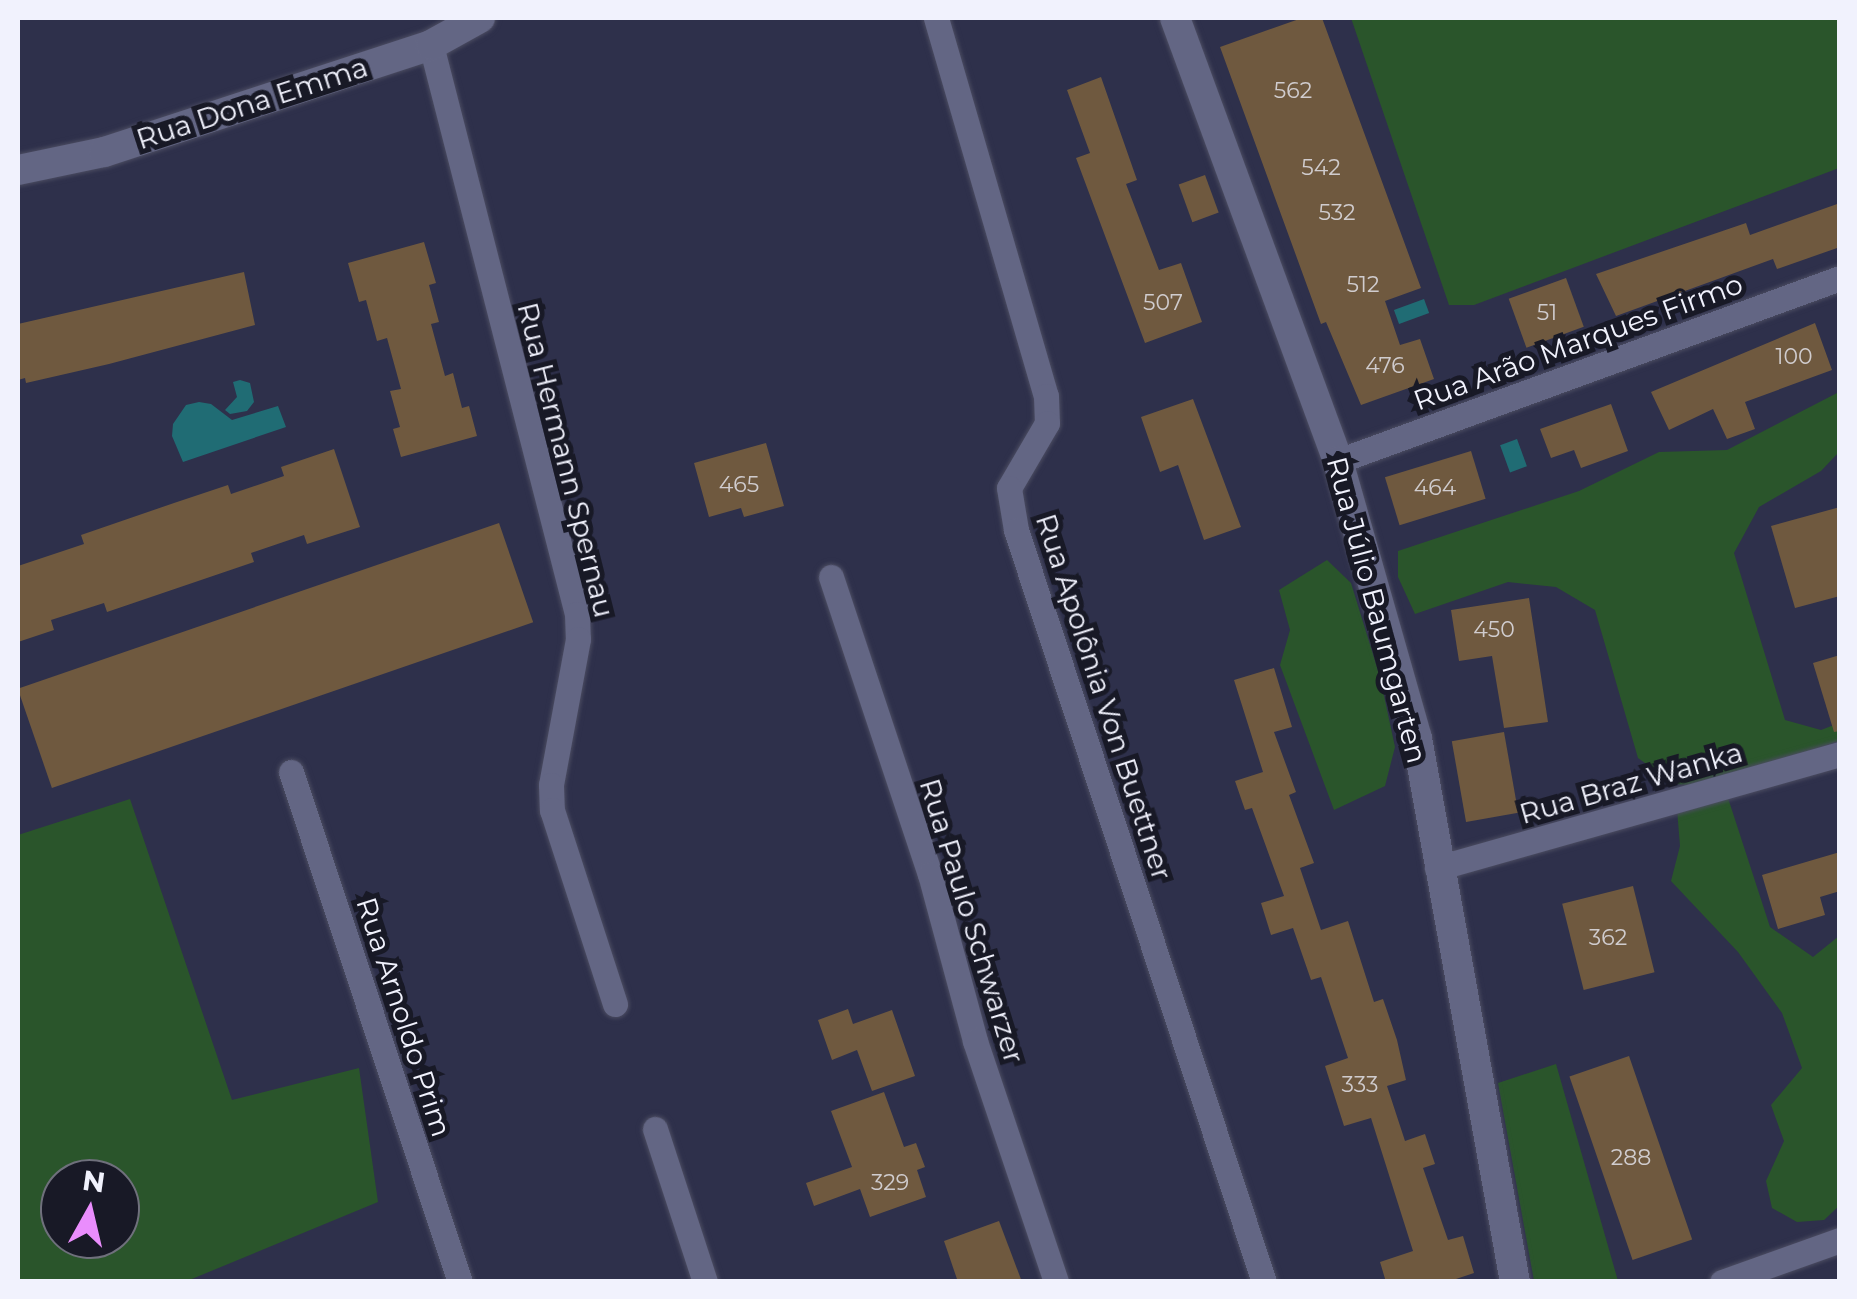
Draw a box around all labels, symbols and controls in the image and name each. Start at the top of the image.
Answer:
street label: Rua Dona Emma [132,50,372,156]
house number: 562 [1274,78,1312,104]
house number: 542 [1301,155,1341,181]
house number: 532 [1318,200,1356,226]
street label: Rua Arão Marques Firmo [1409,267,1747,417]
house number: 512 [1347,272,1379,298]
house number: 507 [1143,290,1183,316]
street label: Rua Hermann Spernau [511,299,621,621]
house number: 51 [1537,300,1557,326]
house number: 100 [1775,344,1813,370]
house number: 476 [1365,353,1405,379]
street label: Rua Júlio Baumgarten [1320,453,1434,767]
house number: 465 [719,472,759,498]
house number: 464 [1414,475,1456,501]
street label: Rua Apolônia Von Buettner [1029,510,1179,884]
house number: 450 [1473,617,1515,643]
street label: Rua Braz Wanka [1516,735,1746,831]
street label: Rua Paulo Schwarzer [913,775,1031,1067]
street label: Rua Arnoldo Prim [349,893,459,1141]
house number: 362 [1589,925,1627,951]
house number: 333 [1341,1072,1379,1098]
house number: 288 [1611,1145,1651,1171]
north arrow [40,1159,140,1259]
text: N [80,1163,107,1200]
house number: 329 [871,1170,909,1196]

